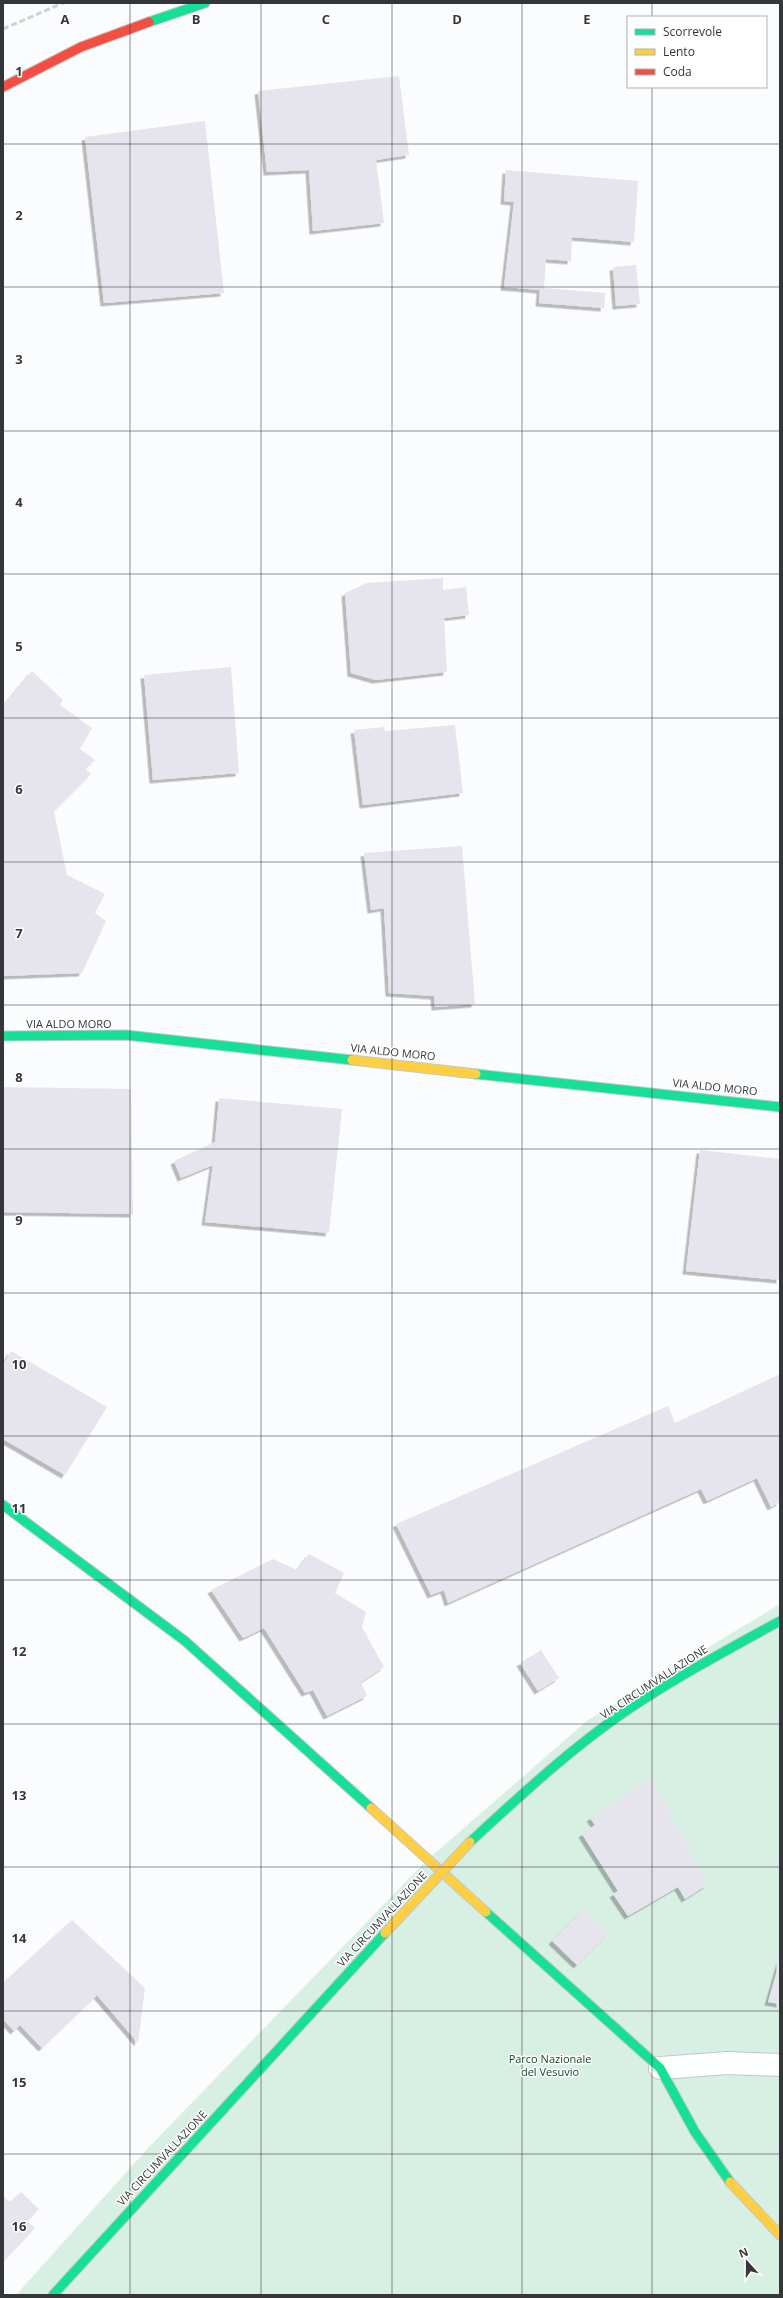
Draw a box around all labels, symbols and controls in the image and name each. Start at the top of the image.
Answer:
text: A [61,10,70,28]
text: B [192,10,201,28]
text: C [322,10,330,28]
text: D [452,10,462,28]
text: E [583,10,591,28]
legend [627,16,767,88]
text: Scorrevole [663,23,722,40]
text: Lento [663,43,695,60]
text: 1 [15,62,23,80]
text: Coda [663,63,692,80]
text: 2 [15,206,23,224]
text: 3 [15,350,23,368]
text: 4 [15,493,23,511]
text: 5 [15,637,23,655]
text: 6 [15,780,23,798]
text: 7 [15,924,23,942]
street label: VIA ALDO MORO [26,1016,112,1031]
street label: VIA ALDO MORO [350,1040,436,1063]
text: 8 [15,1068,23,1086]
street label: VIA ALDO MORO [672,1075,758,1098]
text: 9 [15,1211,23,1229]
text: 10 [12,1355,26,1373]
text: 11 [12,1499,26,1517]
street label: VIA CIRCUMVALLAZIONE [597,1641,710,1722]
text: 12 [12,1642,27,1660]
text: 13 [12,1786,26,1804]
street label: VIA CIRCUMVALLAZIONE [333,1868,430,1970]
text: 14 [12,1929,27,1947]
park label: Parco Nazionale del Vesuvio [509,2051,591,2079]
text: 15 [12,2073,26,2091]
street label: VIA CIRCUMVALLAZIONE [113,2107,210,2209]
text: 16 [12,2217,27,2235]
north arrow [727,2242,767,2282]
text: N [736,2244,750,2261]

